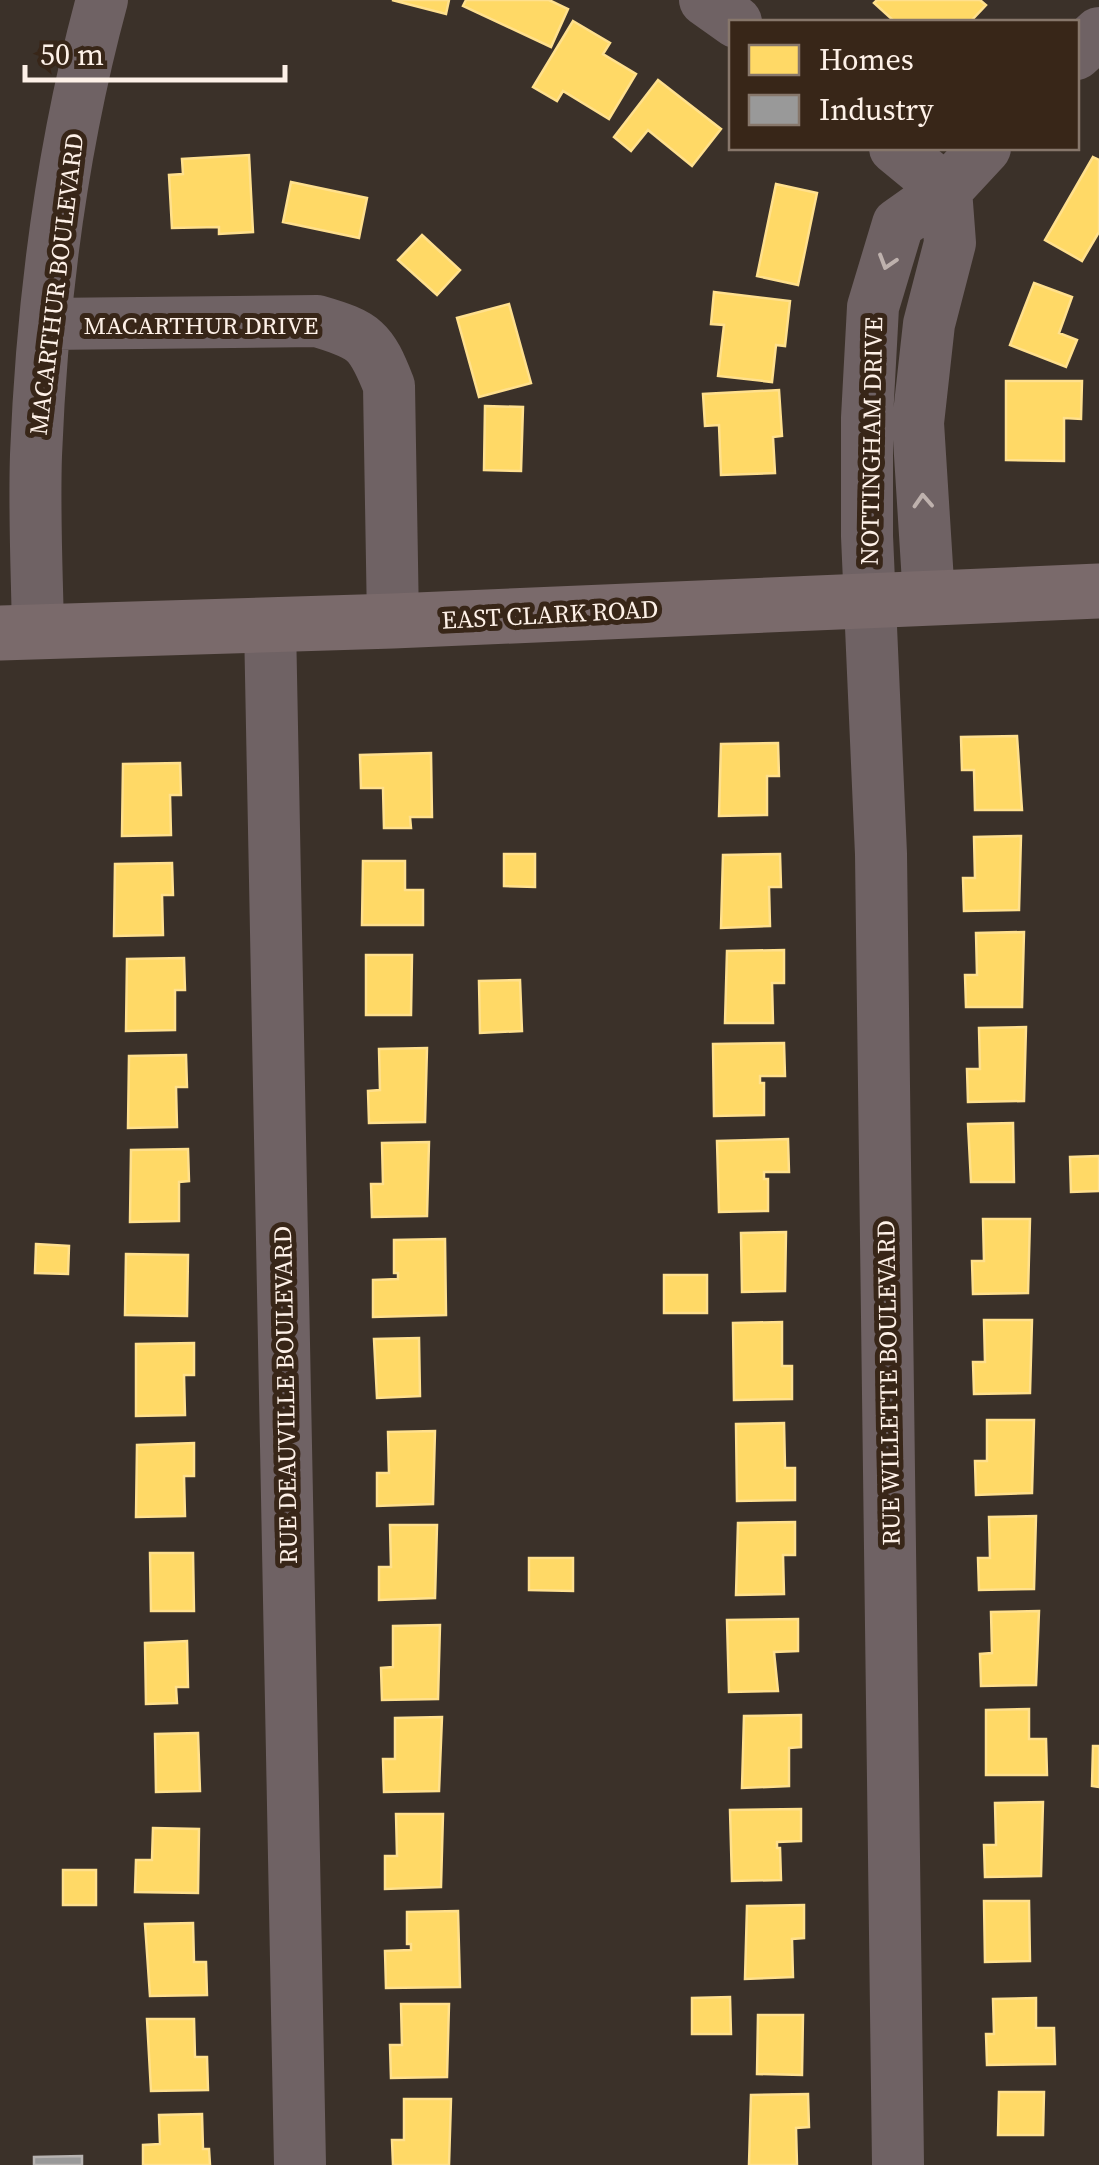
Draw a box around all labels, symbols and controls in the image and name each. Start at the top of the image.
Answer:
scale bar [25,20,285,82]
legend [729,20,1079,150]
text: 50 m [40,34,104,75]
text: Homes [819,39,914,80]
text: Industry [819,89,934,130]
street label: MACARTHUR BOULEVARD [21,131,91,437]
one-way arrow [878,252,899,269]
street label: MACARTHUR DRIVE [84,308,318,342]
street label: NOTTINGHAM DRIVE [852,316,890,566]
one-way arrow [913,492,934,508]
street label: EAST CLARK ROAD [441,591,659,637]
street label: RUE WILLETTE BOULEVARD [868,1220,908,1546]
street label: RUE DEAUVILLE BOULEVARD [265,1226,305,1564]

